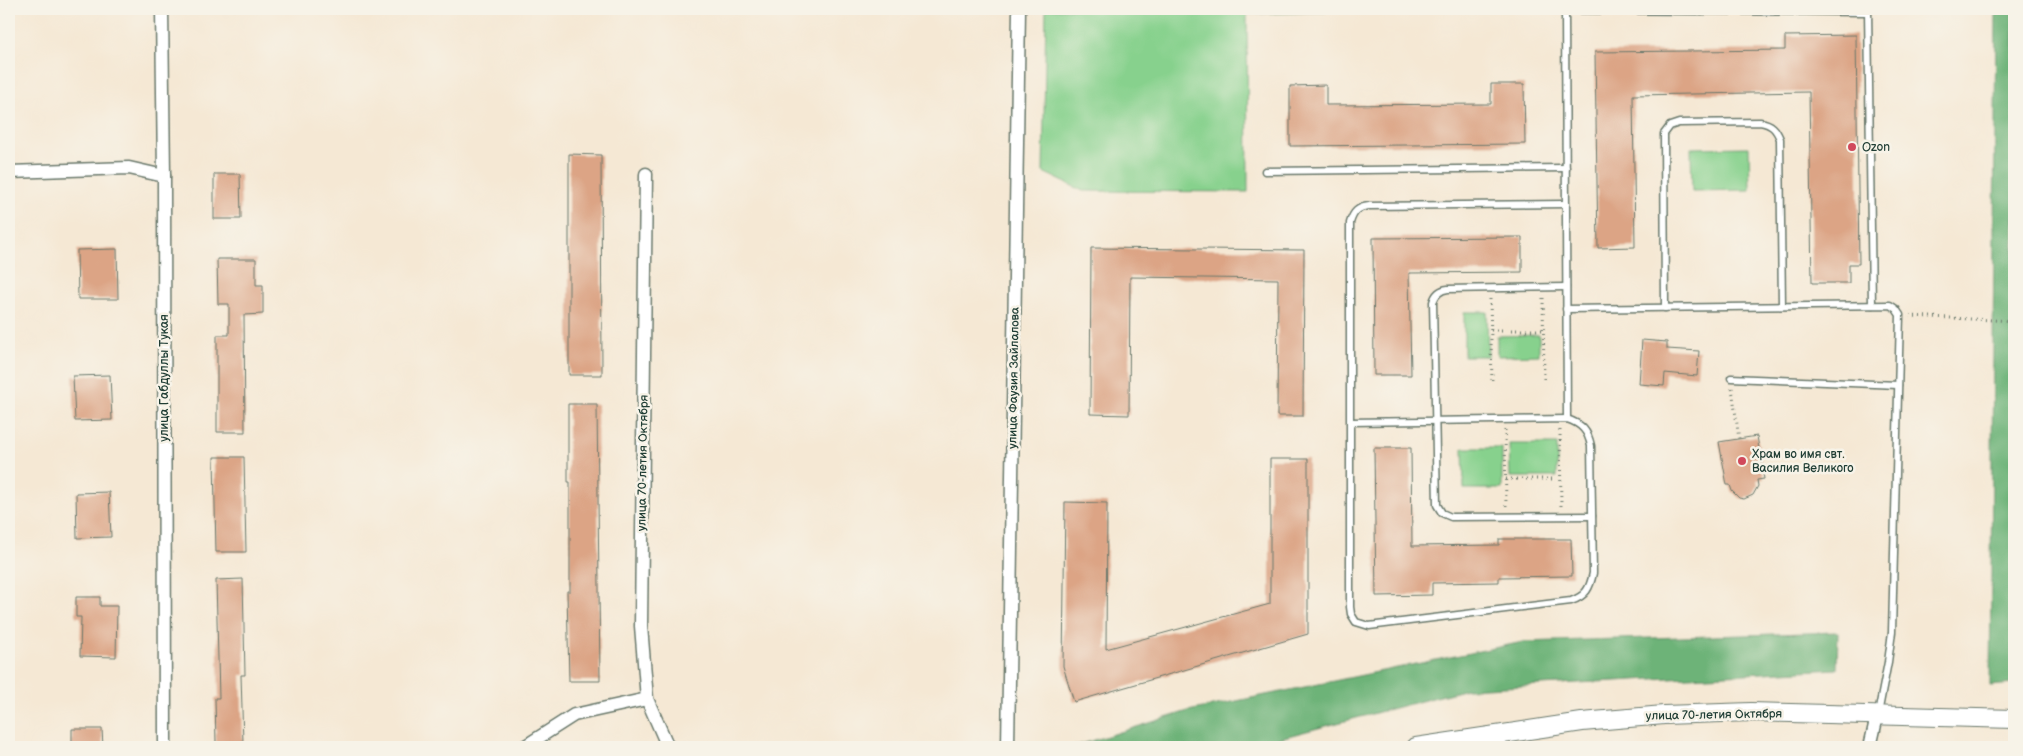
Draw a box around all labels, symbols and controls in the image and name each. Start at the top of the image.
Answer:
place label: Ozon [1862,140,1890,155]
marker: Ozon [1846,141,1858,153]
street label: улица Фаузия Зайлалова [1005,307,1023,449]
street label: улица Габдуллы Тукая [157,314,172,442]
street label: улица 70-летия Октября [634,394,652,531]
place label: Храм во имя свт. Василия Великого [1752,447,1854,476]
marker: Храм во имя свт. Василия Великого [1736,455,1748,467]
street label: улица 70-летия Октября [1646,706,1783,724]

